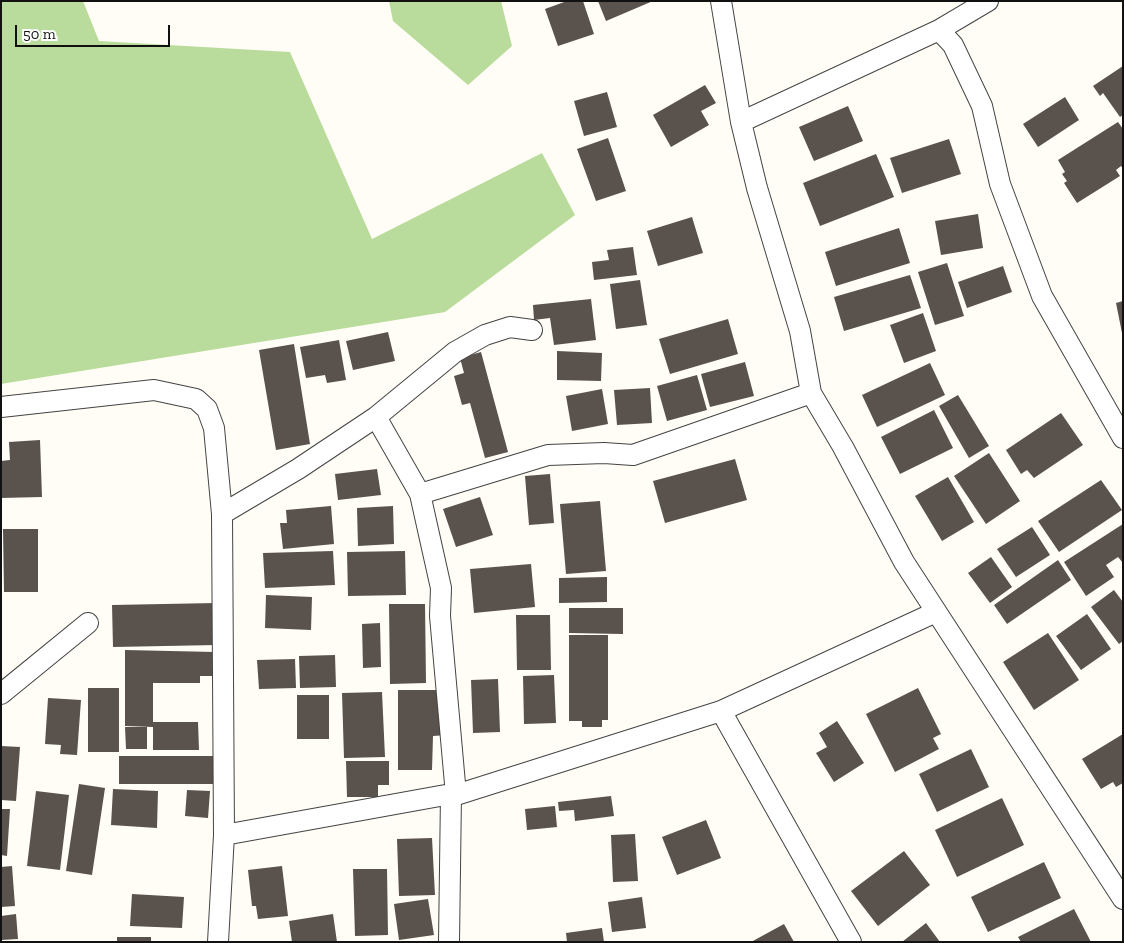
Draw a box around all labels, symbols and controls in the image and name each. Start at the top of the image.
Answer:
scale bar [18,15,172,47]
text: 50 m [23,25,56,43]

